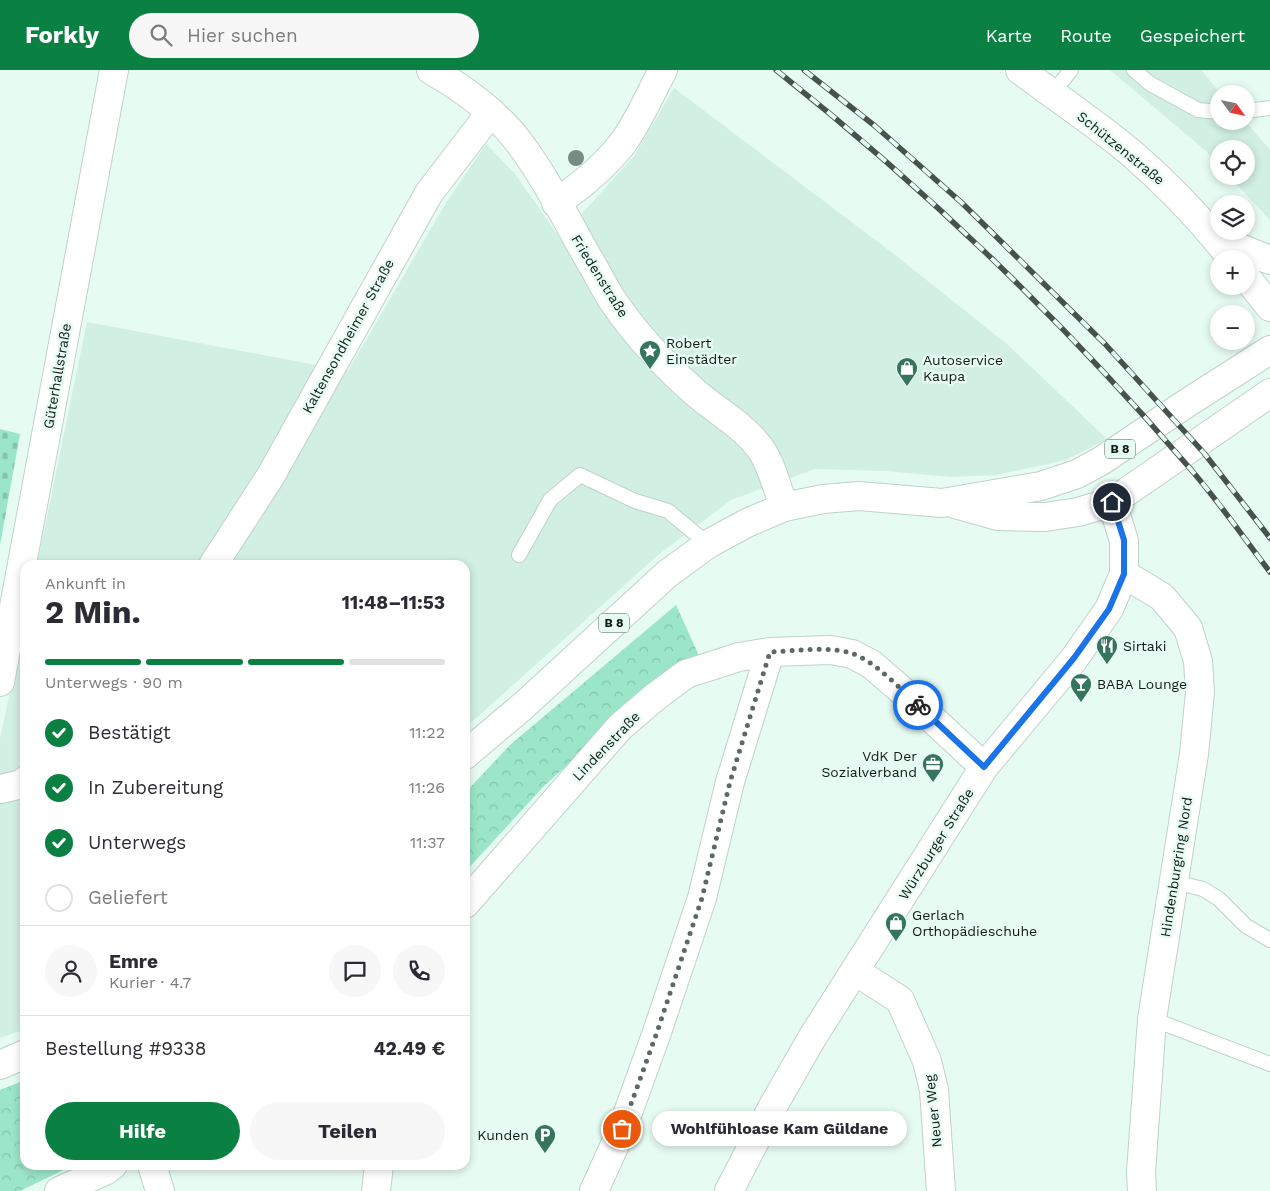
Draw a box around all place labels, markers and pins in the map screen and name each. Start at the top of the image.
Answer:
place label: Robert Einstädter [666,335,737,367]
place icon: Robert Einstädter [638,339,662,370]
place label: Autoservice Kaupa [923,352,1003,384]
shop icon: Autoservice Kaupa [895,356,919,387]
pin [1091,481,1133,523]
restaurant icon: Sirtaki [1095,634,1119,665]
place label: Sirtaki [1123,638,1166,654]
bar icon: BABA Lounge [1069,672,1093,703]
place label: BABA Lounge [1097,676,1187,692]
place label: VdK Der Sozialverband [821,748,917,780]
office icon: VdK Der Sozialverband [921,752,945,783]
place label: Gerlach Orthopädieschuhe [912,907,1037,939]
shop icon: Gerlach Orthopädieschuhe [884,911,908,942]
pin [601,1108,643,1150]
callout: Wohlfühloase Kam Güldane [652,1112,907,1146]
parking icon: Kunden [533,1123,557,1154]
place label: Kunden [477,1127,529,1143]

